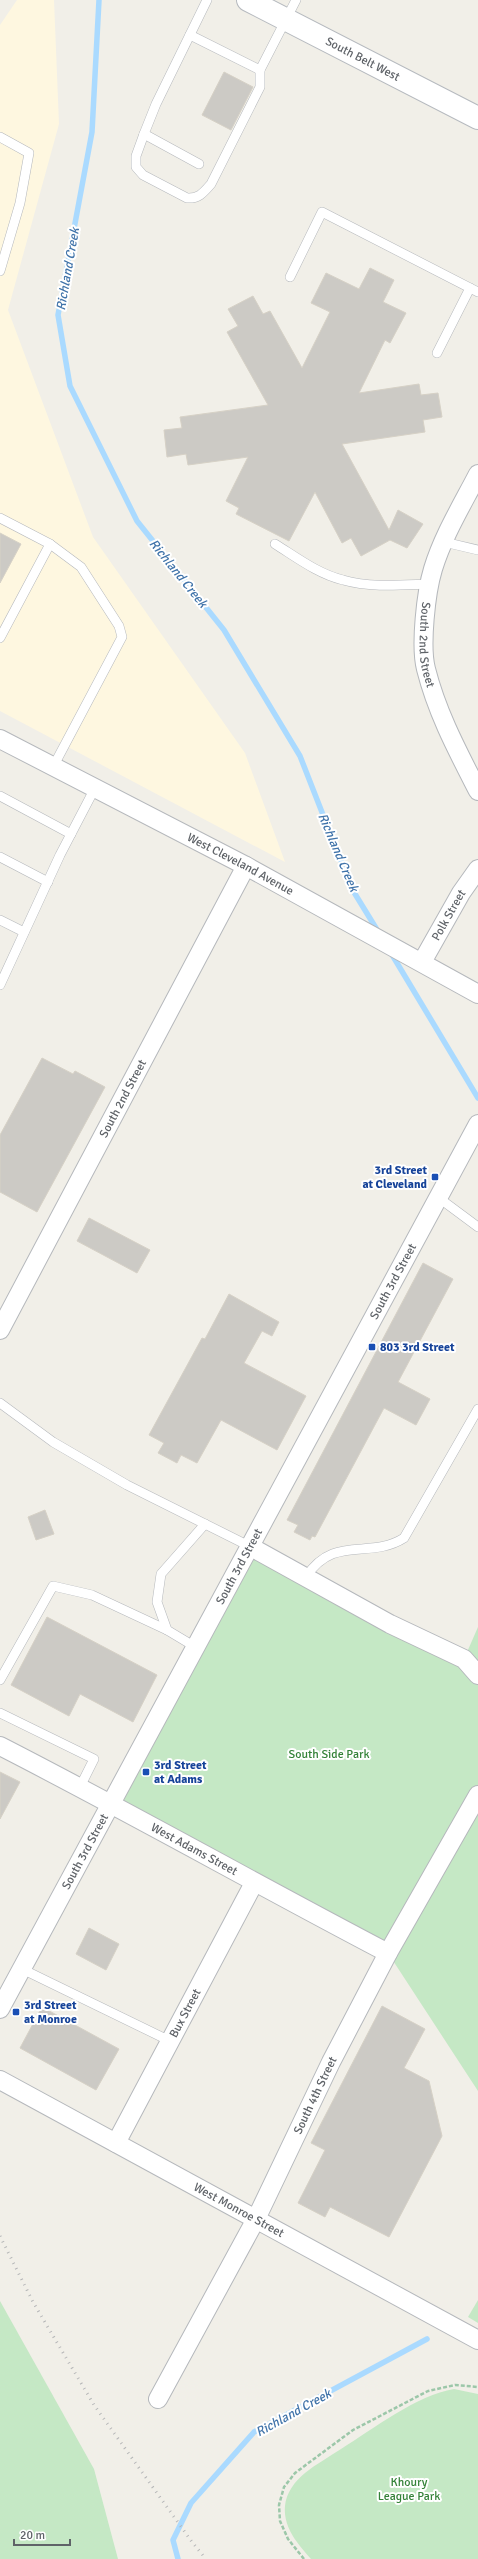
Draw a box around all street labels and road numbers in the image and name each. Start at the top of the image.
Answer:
street label: South Belt West [323,34,402,85]
street label: South 2nd Street [416,601,438,690]
street label: West Cleveland Avenue [184,830,296,899]
street label: Polk Street [429,887,469,943]
street label: South 2nd Street [96,1057,150,1140]
street label: South 3rd Street [367,1241,420,1322]
street label: South 3rd Street [213,1526,266,1607]
street label: South 3rd Street [59,1811,112,1892]
street label: West Adams Street [148,1820,240,1879]
street label: Bux Street [166,1986,204,2040]
street label: South 4th Street [291,2054,340,2137]
street label: West Monroe Street [191,2180,287,2241]

